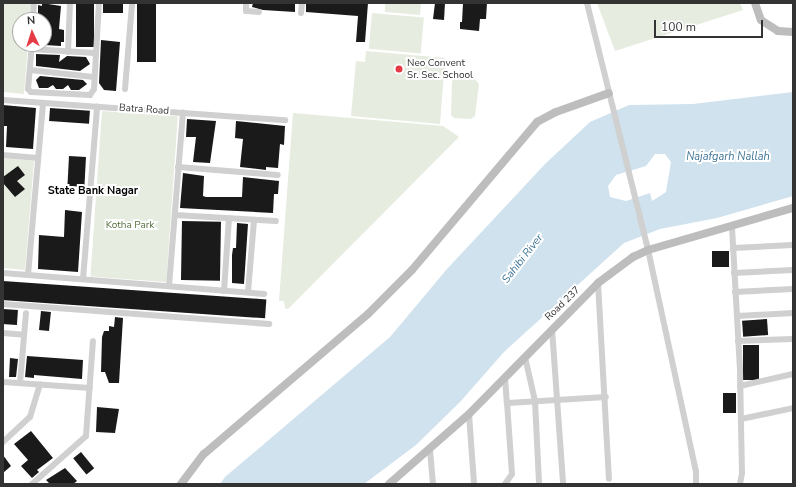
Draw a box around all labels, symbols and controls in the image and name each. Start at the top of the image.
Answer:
north arrow [12,12,52,52]
scale bar [656,12,765,38]
text: N [27,13,36,28]
text: 100 m [661,19,696,35]
place label: Neo Convent Sr. Sec. School [407,57,473,80]
marker: Neo Convent Sr. Sec. School [394,64,404,74]
street label: Batra Road [119,102,169,118]
water label: Najafgarh Nallah [686,150,770,164]
district label: State Bank Nagar [48,184,138,198]
park label: Kotha Park [106,220,154,232]
water label: Sahibi River [500,232,546,286]
street label: Road 237 [543,284,583,324]

